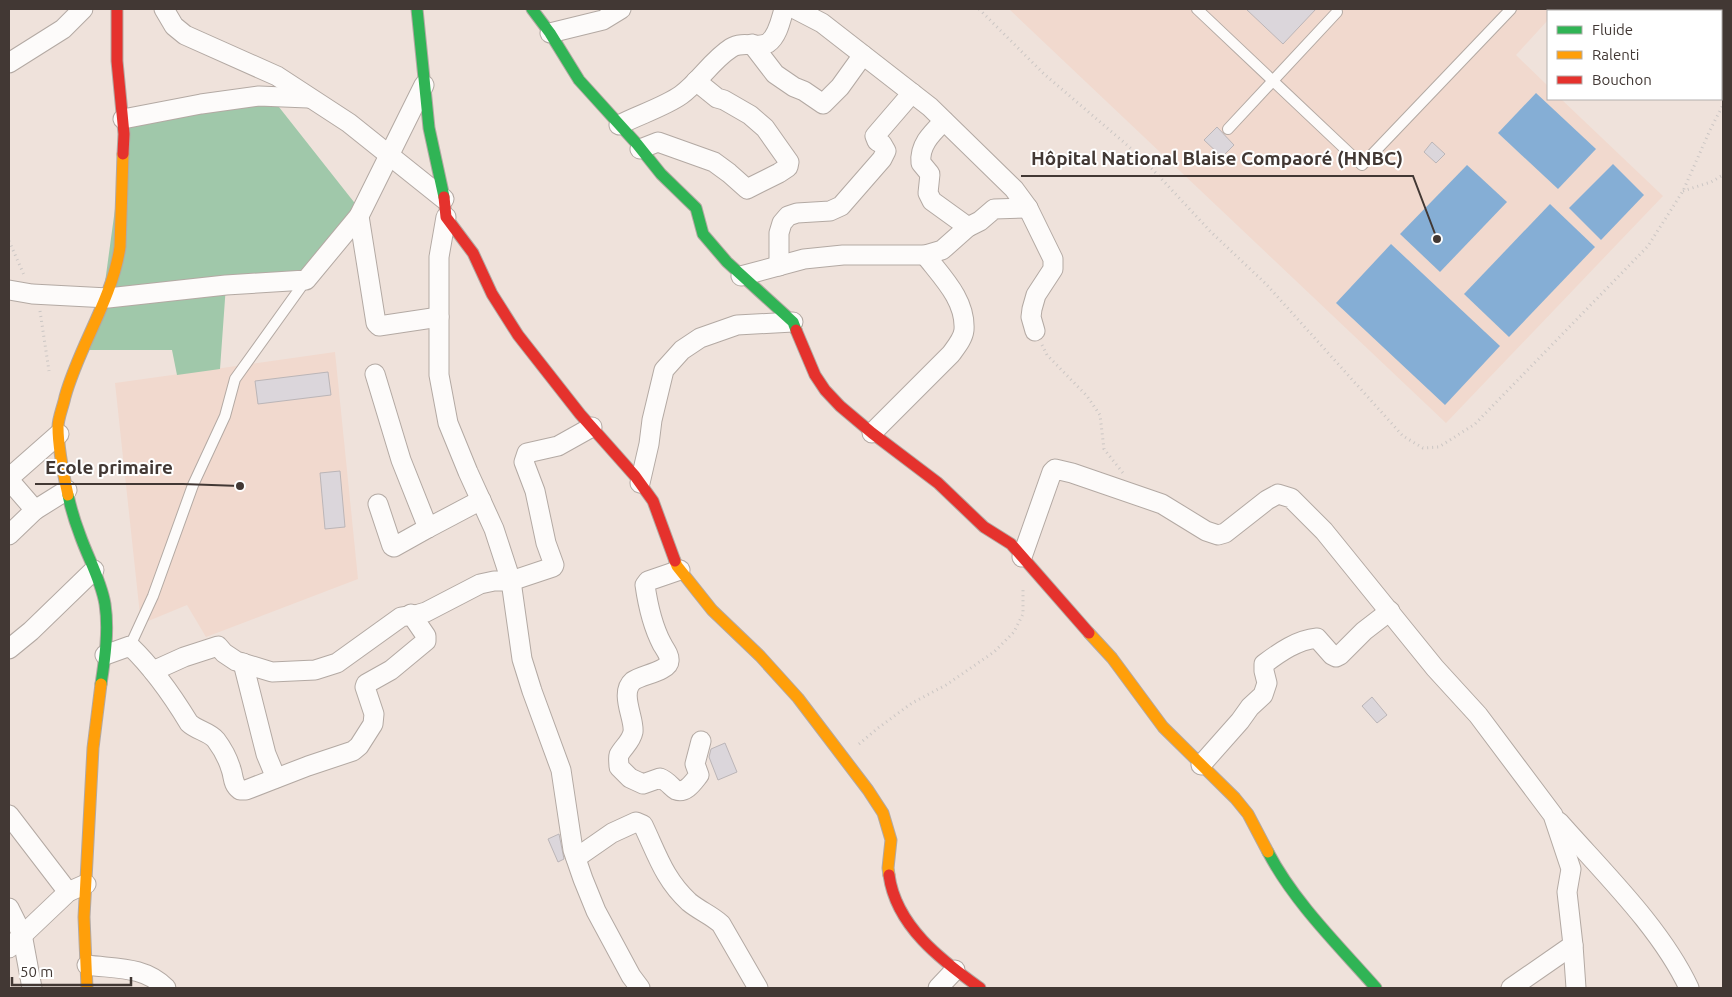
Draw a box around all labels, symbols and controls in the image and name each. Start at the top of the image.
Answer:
legend [1547,10,1722,100]
text: Fluide [1592,21,1633,38]
text: Ralenti [1592,46,1639,63]
text: Bouchon [1592,71,1652,88]
callout: Hôpital National Blaise Compaoré (HNBC) [1021,142,1413,176]
text: Hôpital National Blaise Compaoré (HNBC) [1031,147,1403,169]
callout: Ecole primaire [35,450,183,484]
text: Ecole primaire [45,456,173,478]
scale bar [12,954,131,986]
text: 50 m [20,963,53,980]

